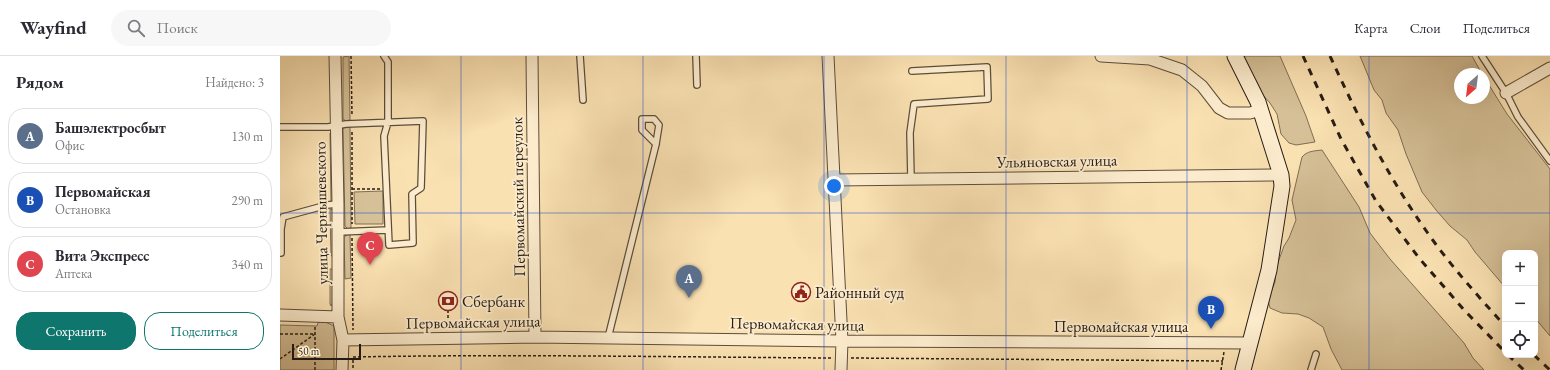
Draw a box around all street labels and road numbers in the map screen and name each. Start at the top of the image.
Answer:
street label: Первомайский переулок [506,117,530,277]
street label: улица Чернышевского [309,141,333,285]
street label: Ульяновская улица [995,149,1118,173]
street label: Первомайская улица [405,310,541,334]
street label: Первомайская улица [729,312,865,336]
street label: Первомайская улица [1054,316,1189,337]

